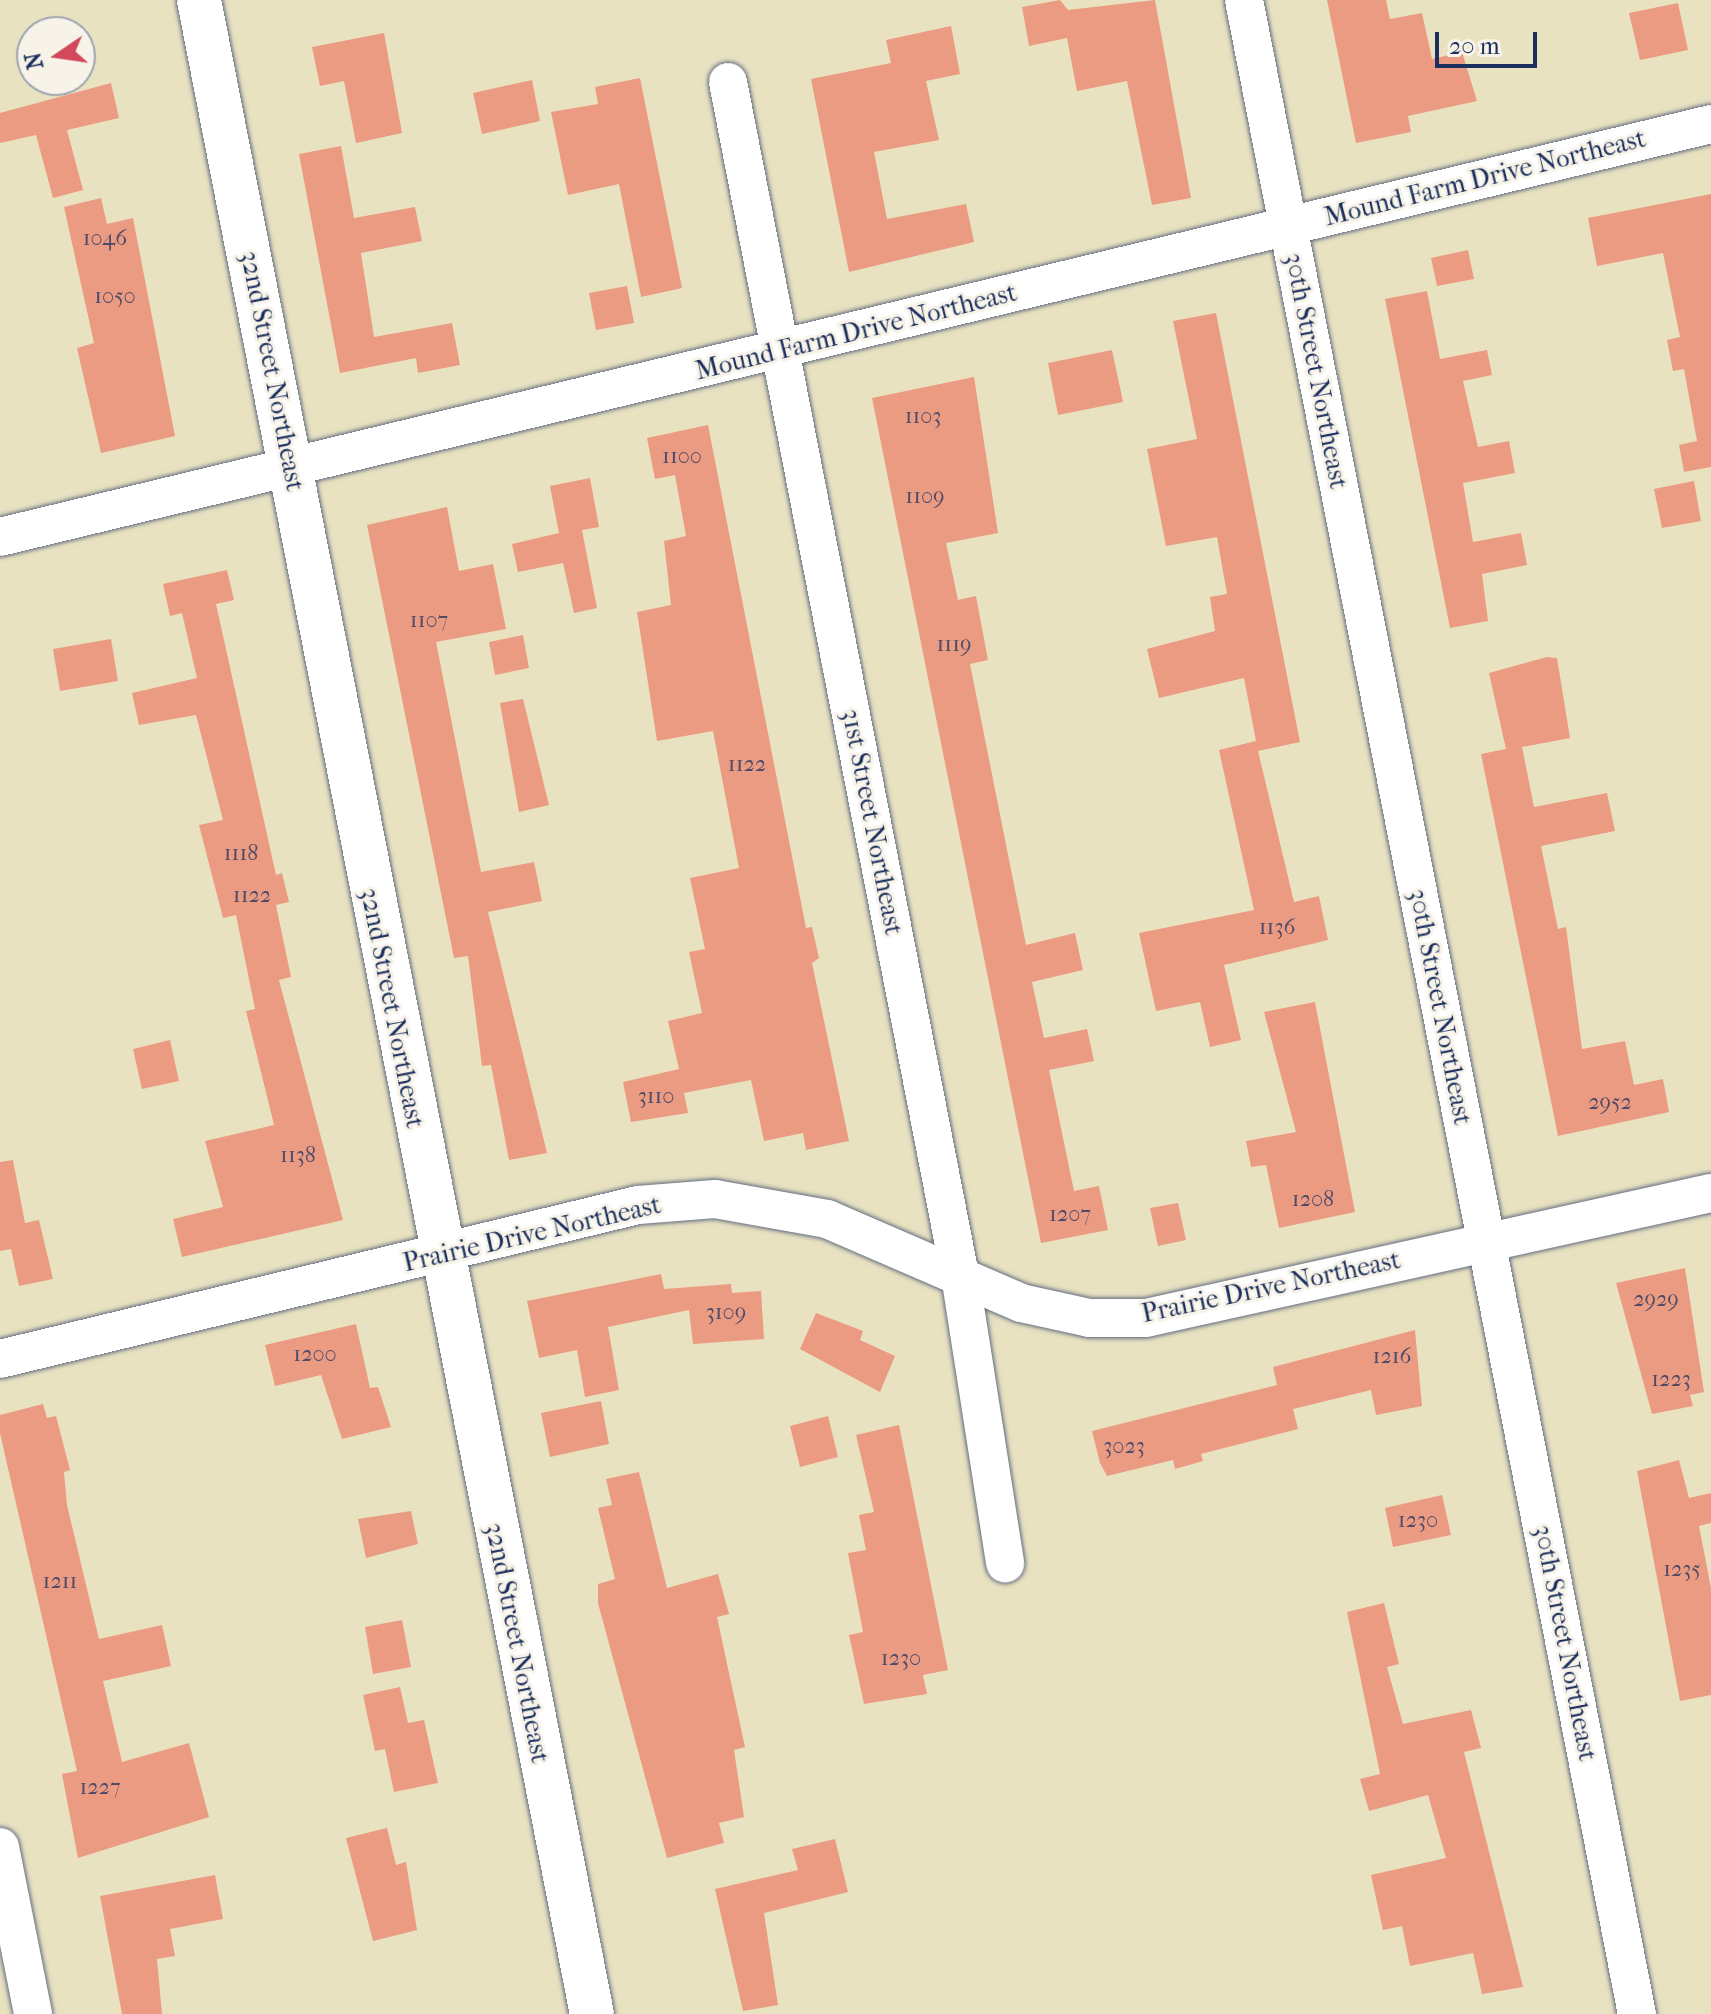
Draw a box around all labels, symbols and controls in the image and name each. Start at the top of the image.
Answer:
north arrow [16,16,96,96]
scale bar [1439,16,1541,66]
text: 20 m [1449,32,1500,60]
text: N [20,50,49,72]
street label: Mound Farm Drive Northeast [1321,123,1649,233]
house number: 1046 [83,226,127,252]
street label: 32nd Street Northeast [233,248,311,494]
street label: 30th Street Northeast [1278,250,1354,492]
street label: Mound Farm Drive Northeast [692,277,1020,387]
house number: 1050 [94,284,136,310]
house number: 1103 [905,404,941,430]
house number: 1100 [662,444,702,470]
house number: 1109 [905,484,945,510]
house number: 1107 [410,608,448,634]
house number: 1119 [936,632,972,658]
street label: 31st Street Northeast [835,706,909,938]
house number: 1122 [728,752,766,778]
house number: 1118 [224,841,258,867]
house number: 1122 [233,883,271,909]
street label: 32nd Street Northeast [353,885,431,1131]
street label: 30th Street Northeast [1402,886,1478,1128]
house number: 1136 [1259,915,1295,941]
house number: 3110 [638,1084,674,1110]
house number: 2952 [1588,1090,1632,1116]
house number: 1138 [280,1143,316,1169]
house number: 1208 [1292,1187,1334,1213]
street label: Prairie Drive Northeast [400,1189,664,1279]
house number: 1207 [1049,1202,1091,1228]
street label: Prairie Drive Northeast [1139,1244,1403,1330]
house number: 2929 [1633,1287,1679,1313]
house number: 3109 [706,1300,746,1326]
house number: 1200 [293,1342,337,1368]
house number: 1216 [1373,1344,1411,1370]
house number: 1223 [1651,1367,1691,1393]
house number: 3023 [1103,1434,1145,1460]
house number: 1230 [1398,1508,1438,1534]
street label: 32nd Street Northeast [478,1520,556,1766]
street label: 30th Street Northeast [1527,1522,1603,1764]
house number: 1235 [1663,1557,1701,1583]
house number: 1211 [43,1569,77,1595]
house number: 1230 [881,1646,921,1672]
house number: 1227 [79,1775,121,1801]

